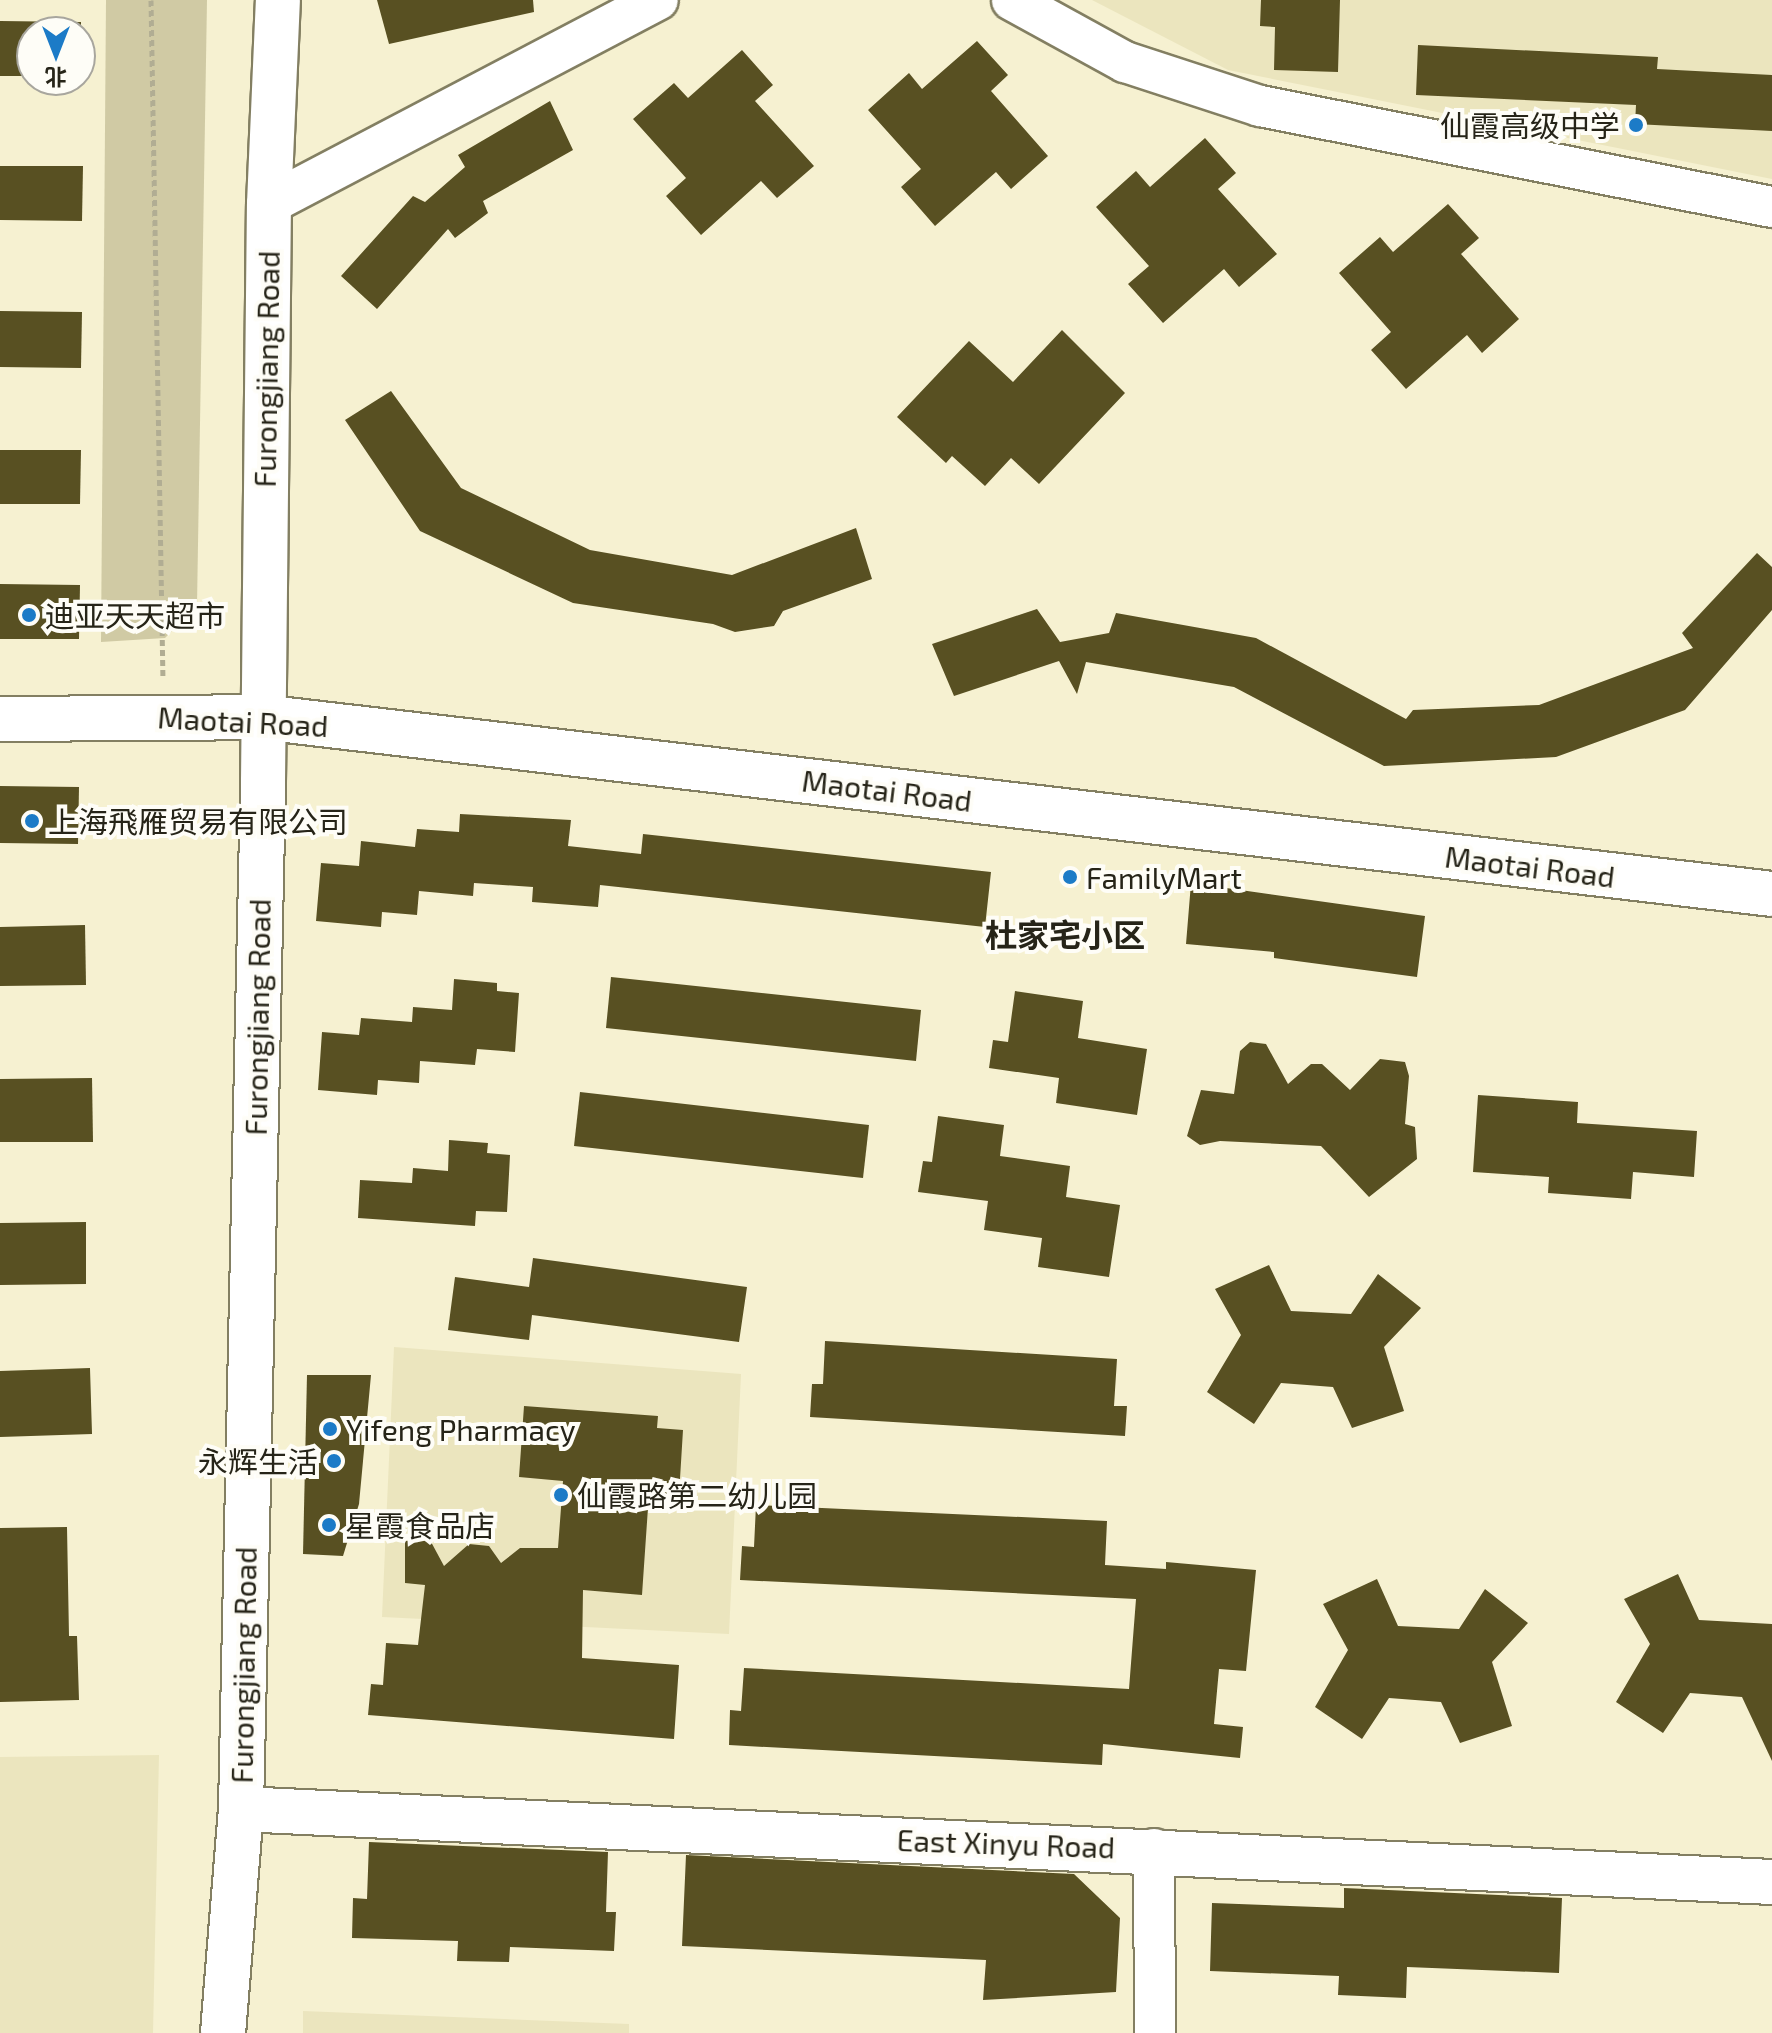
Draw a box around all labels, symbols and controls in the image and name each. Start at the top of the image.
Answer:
north arrow [16,16,96,96]
text: 北 [45,65,67,91]
place label: 仙霞高级中学 [1440,107,1620,143]
marker: 仙霞高级中学 [1627,116,1645,134]
street label: Furongjiang Road [246,250,286,488]
place label: 迪亚天天超市 [45,597,225,633]
marker: 迪亚天天超市 [20,606,38,624]
street label: Maotai Road [157,699,329,743]
street label: Maotai Road [800,762,974,818]
place label: 上海飛雁贸易有限公司 [48,803,348,839]
marker: 上海飛雁贸易有限公司 [23,812,41,830]
street label: Maotai Road [1443,838,1617,894]
place label: FamilyMart [1086,859,1242,895]
marker: FamilyMart [1061,868,1079,886]
street label: Furongjiang Road [237,898,277,1136]
district label: 杜家宅小区 [985,915,1145,953]
place label: Yifeng Pharmacy [346,1411,576,1447]
marker: Yifeng Pharmacy [321,1420,339,1438]
place label: 永辉生活 [198,1443,318,1479]
marker: 永辉生活 [325,1452,343,1470]
place label: 仙霞路第二幼儿园 [577,1477,817,1513]
marker: 仙霞路第二幼儿园 [552,1486,570,1504]
place label: 星霞食品店 [345,1507,495,1543]
marker: 星霞食品店 [320,1516,338,1534]
street label: Furongjiang Road [223,1546,263,1784]
street label: East Xinyu Road [896,1821,1116,1865]

